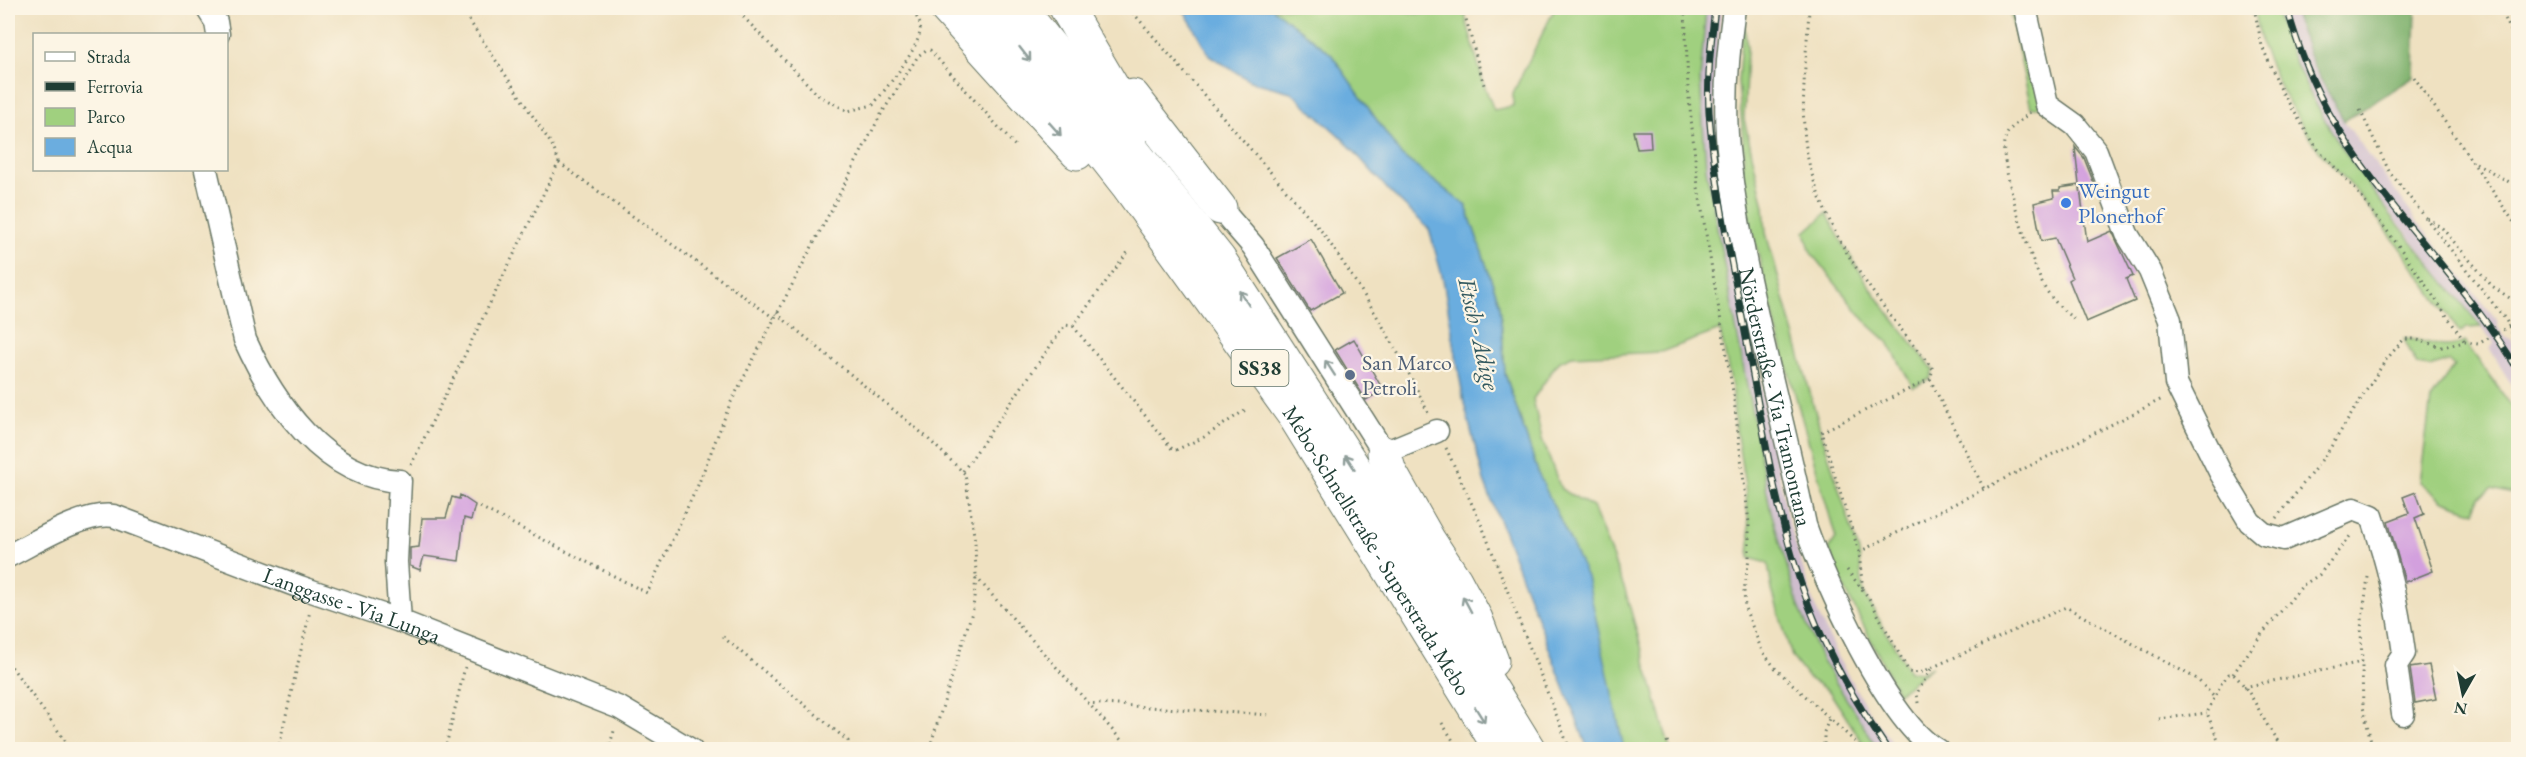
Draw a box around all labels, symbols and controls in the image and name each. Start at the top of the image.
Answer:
legend [33,33,228,171]
text: Strada [87,45,131,68]
one-way arrow [1018,45,1031,61]
text: Ferrovia [87,75,144,98]
text: Parco [87,105,125,128]
one-way arrow [1048,121,1062,136]
text: Acqua [86,135,133,158]
place label: Weingut Plonerhof [2078,176,2166,230]
marker: Weingut Plonerhof [2059,196,2073,210]
street label: Nörderstraße - Via Tramontana [1732,265,1819,529]
water label: Etsch - Adige [1451,274,1508,394]
one-way arrow [1238,290,1250,307]
place label: San Marco Petroli [1362,348,1452,402]
road number: SS38 [1232,350,1288,386]
one-way arrow [1324,360,1336,377]
marker: San Marco Petroli [1343,368,1357,382]
street label: Mebo-Schnellstraße - Superstrada Mebo [1276,399,1478,701]
one-way arrow [1344,454,1356,471]
street label: Langgasse - Via Lunga [259,560,445,651]
one-way arrow [1461,595,1472,613]
north arrow [2433,664,2493,724]
text: N [2453,697,2469,720]
one-way arrow [1475,706,1487,723]

